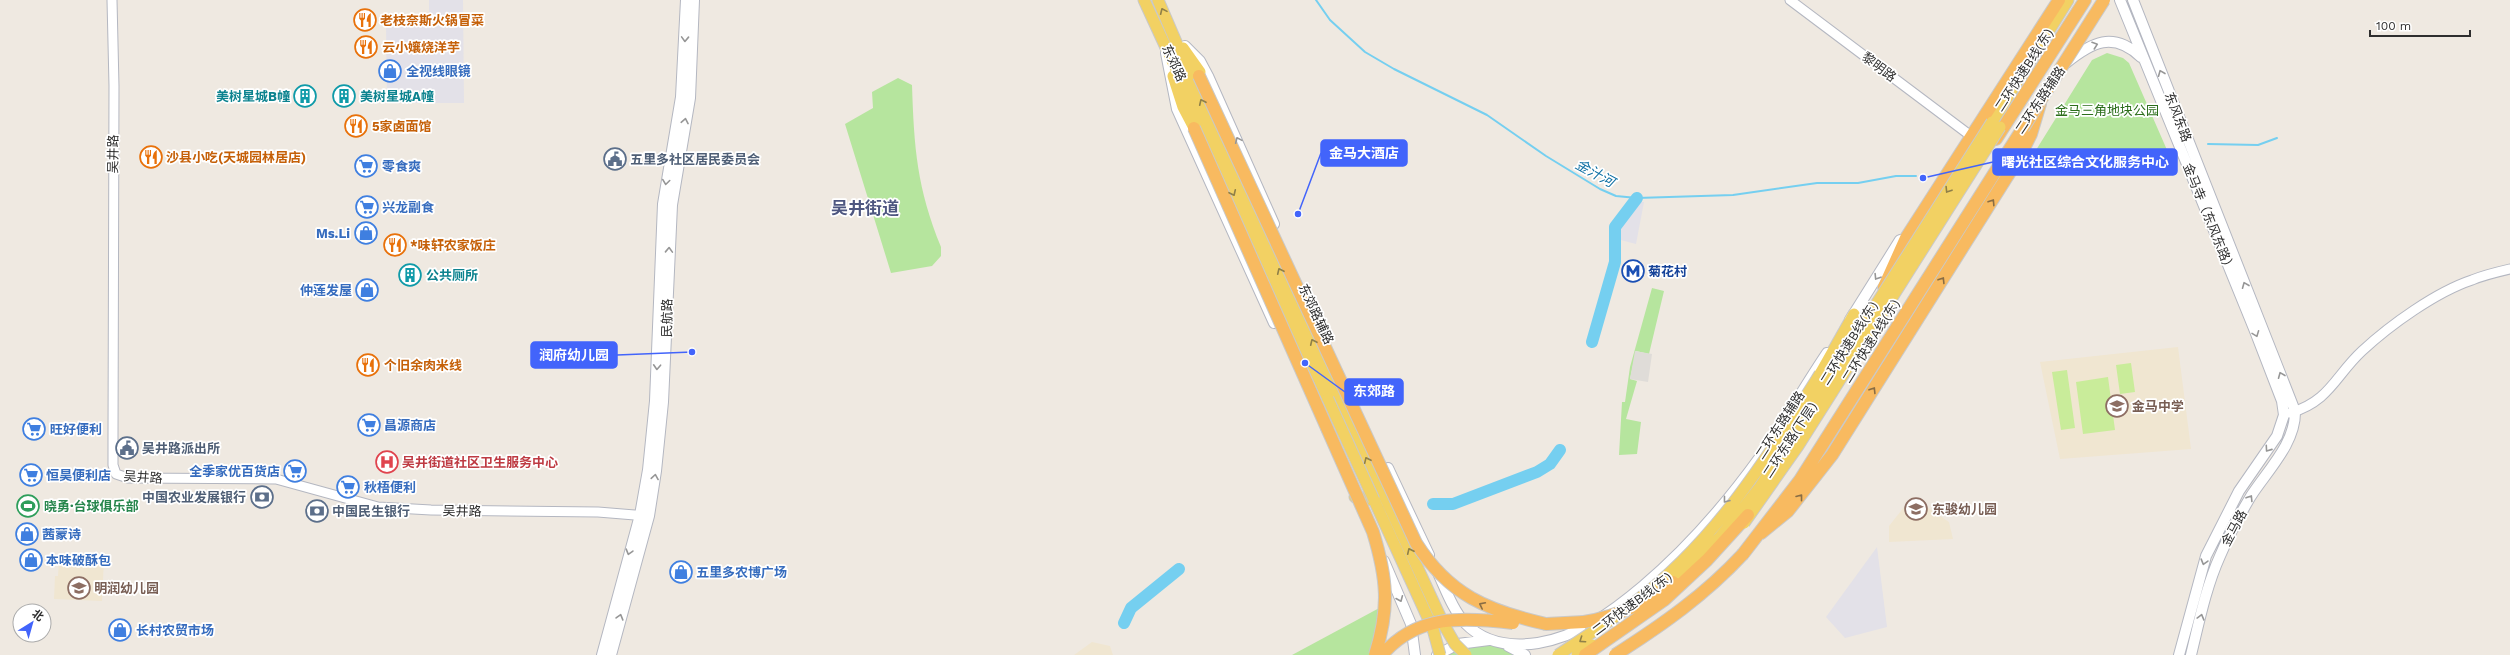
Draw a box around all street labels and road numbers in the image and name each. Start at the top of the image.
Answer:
street label: 二环快速B线(东) [1992,26,2056,114]
street label: 东郊路 [1159,42,1189,84]
street label: 黎明路 [1859,49,1899,85]
street label: 二环东路辅路 [2012,63,2068,137]
street label: 东风东路 [2162,90,2194,144]
street label: 吴井路 [105,134,121,174]
street label: 金马寺（东风东路） [2180,161,2238,275]
street label: 东郊路辅路 [1295,281,1337,347]
street label: 二环快速A线(东) [1839,296,1903,386]
street label: 民航路 [659,298,675,338]
street label: 二环快速B线(东) [1817,298,1881,388]
street label: 二环东路辅路 [1752,388,1808,462]
street label: 二环东路(下层) [1760,399,1820,481]
street label: 吴井路 [123,468,163,486]
street label: 吴井路 [442,503,482,519]
street label: 金马路 [2218,507,2250,549]
street label: 二环快速B线(东) [1589,569,1675,639]

